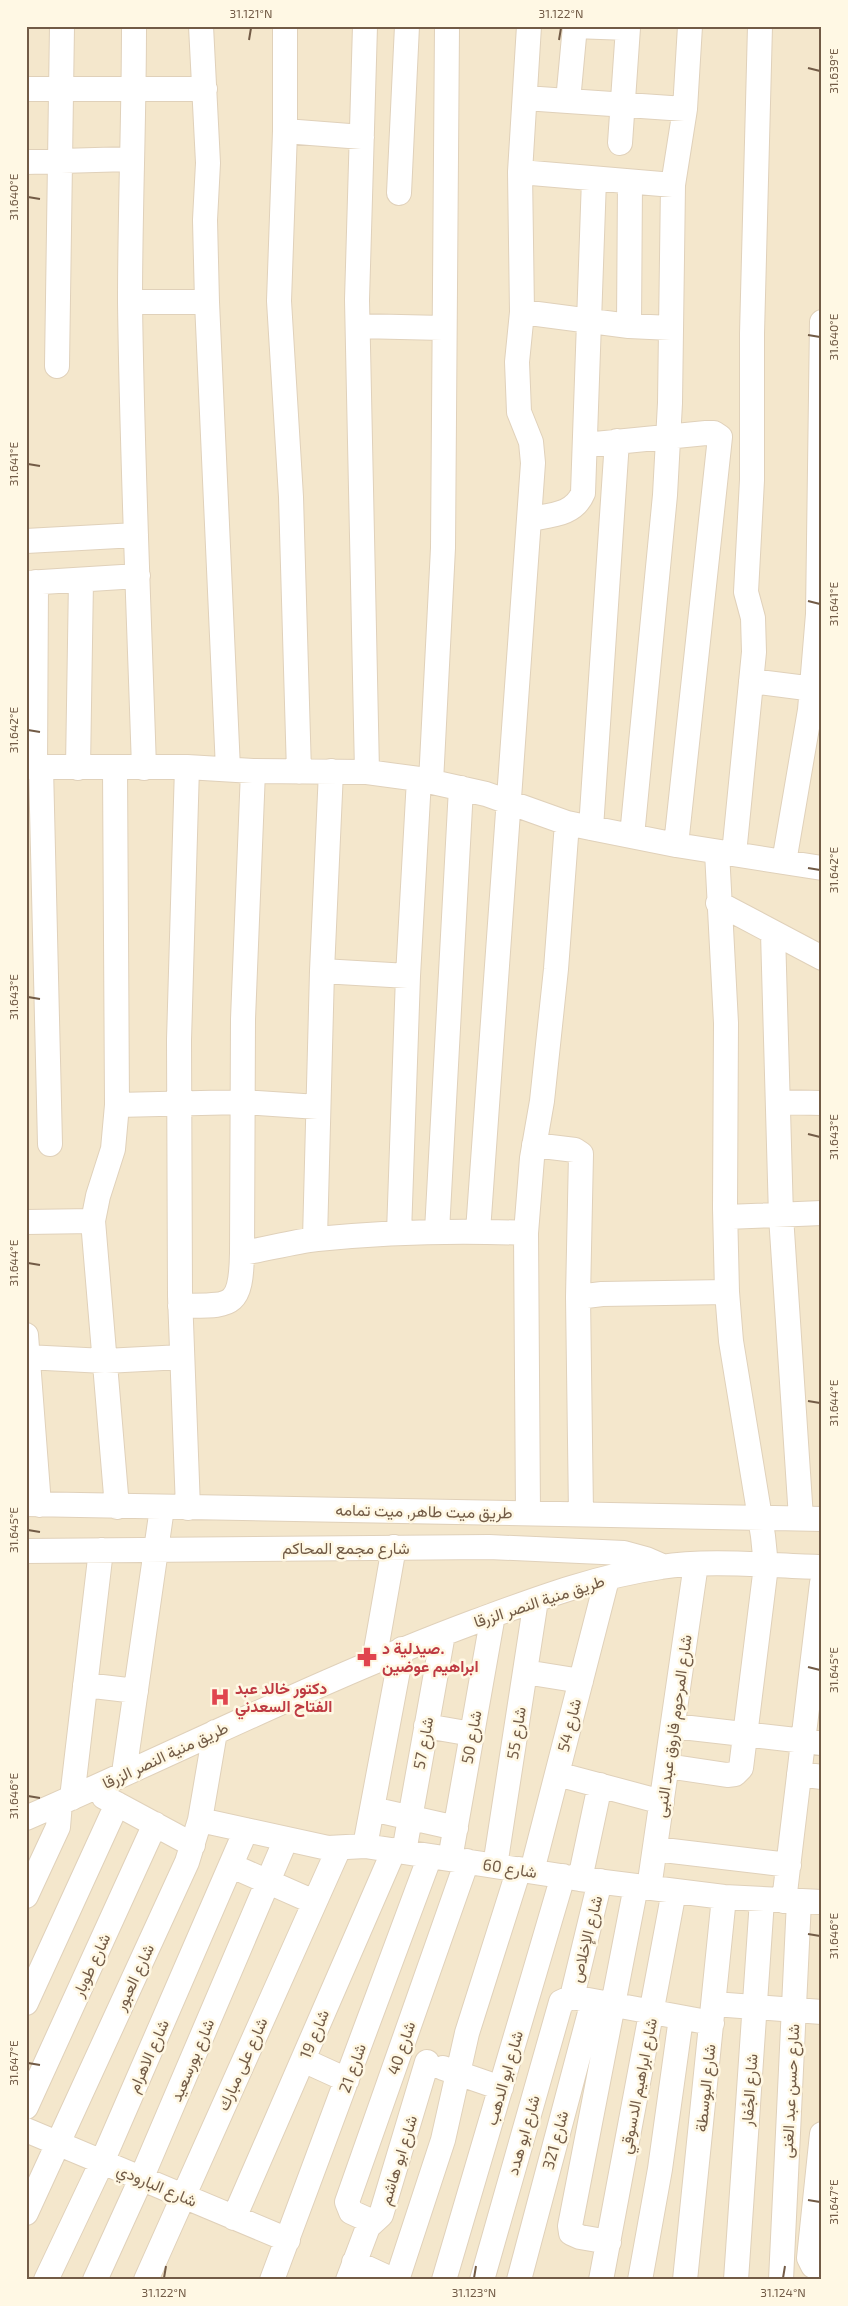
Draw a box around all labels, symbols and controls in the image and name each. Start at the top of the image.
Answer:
text: 31.121°N [230,6,272,20]
text: 31.122°N [539,6,583,20]
text: 31.639°E [826,48,840,94]
text: 31.640°E [6,173,20,220]
text: 31.640°E [826,313,840,360]
text: 31.641°E [6,442,20,486]
text: 31.641°E [826,582,840,626]
text: 31.642°E [6,707,20,753]
text: 31.642°E [826,847,840,893]
text: 31.643°E [6,974,20,1020]
text: 31.643°E [826,1114,840,1160]
text: 31.644°E [6,1239,20,1286]
text: 31.644°E [826,1379,840,1426]
street label: طريق ميت طاهر, ميت تمامه [335,1499,513,1524]
text: 31.645°E [6,1507,20,1553]
street label: شارع مجمع المحاكم [282,1538,410,1560]
street label: طريق منية النصر الزرقا [471,1570,607,1633]
street label: شارع المرحوم فاروق عبد النبى [650,1633,698,1819]
place label: صيدلية د. ابراهيم عوضين [382,1638,479,1677]
pharmacy icon: صيدلية د. ابراهيم عوضين [356,1646,378,1668]
text: 31.645°E [826,1647,840,1693]
place label: دكتور خالد عبد الفتاح السعدني [235,1678,332,1720]
hospital icon: دكتور خالد عبد الفتاح السعدني [209,1686,231,1708]
street label: شارع 54 [553,1696,587,1754]
street label: شارع 55 [502,1705,532,1761]
street label: شارع 50 [456,1709,488,1766]
street label: شارع 57 [409,1715,439,1771]
street label: طريق منية النصر الزرقا [99,1717,231,1794]
text: 31.646°E [6,1773,20,1819]
street label: شارع 60 [481,1854,539,1884]
street label: شارع الإخلاص [566,1893,608,1985]
text: 31.646°E [826,1913,840,1959]
street label: شارع طوبار [67,1930,116,2002]
street label: شارع العبور [109,1940,160,2015]
street label: شارع 19 [295,2006,335,2062]
street label: شارع على مبارك [213,2014,273,2115]
street label: شارع الاهرام [123,2016,175,2097]
street label: شارع بورسعيد [166,2016,220,2105]
street label: شارع ابراهيم الدسوقي [615,2016,665,2156]
street label: شارع 40 [383,2019,421,2078]
street label: شارع حسن عبد الغنى [776,2023,805,2159]
street label: شارع ابو الدهب [481,2028,529,2128]
text: 31.647°E [6,2040,20,2086]
street label: شارع 21 [334,2041,372,2096]
street label: شارع البوسطة [690,2043,722,2133]
street label: شارع الجُفار [736,2053,764,2128]
street label: شارع ابو هدد [502,2093,546,2178]
street label: شارع 321 [538,2108,574,2172]
street label: شارع ابو هاشم [375,2113,423,2208]
street label: شارع البارودي [112,2159,200,2215]
text: 31.647°E [826,2179,840,2225]
text: 31.122°N [142,2285,186,2299]
text: 31.123°N [452,2285,496,2299]
text: 31.124°N [760,2285,806,2299]

